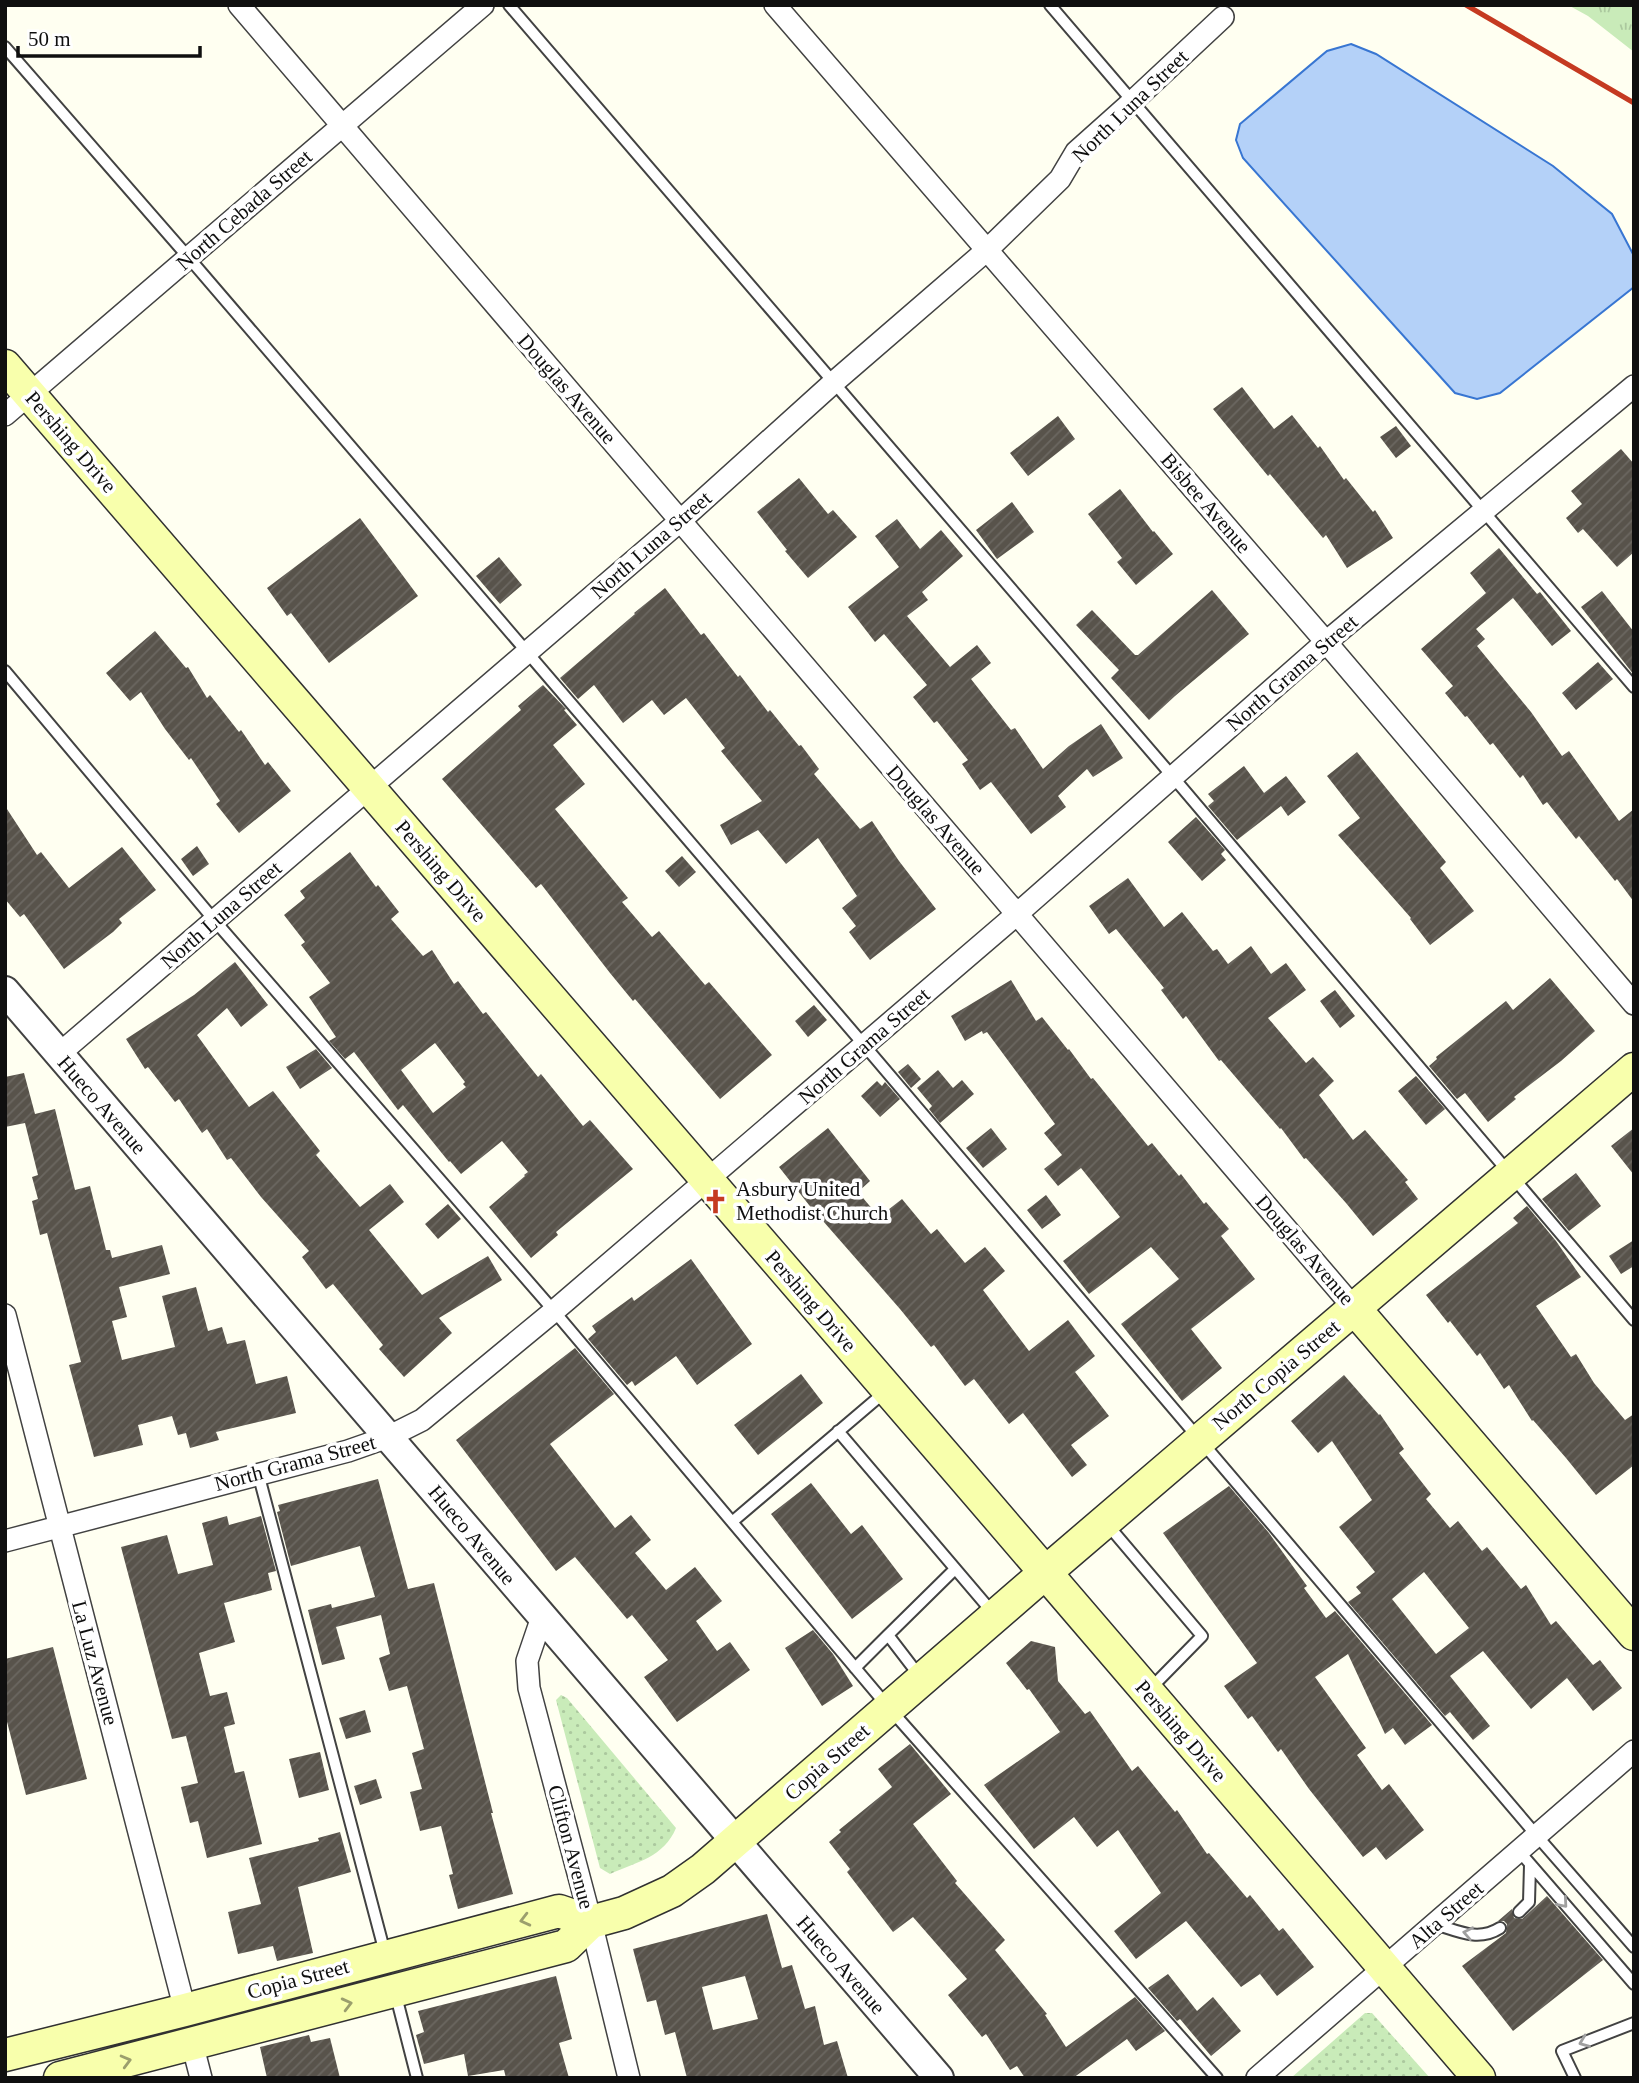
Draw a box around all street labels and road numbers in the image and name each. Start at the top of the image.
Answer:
street label: North Luna Street [1067,45,1193,167]
street label: North Cebada Street [171,145,317,275]
street label: Douglas Avenue [513,329,621,449]
street label: Pershing Drive [20,386,122,498]
street label: Bisbee Avenue [1156,448,1256,558]
street label: North Luna Street [586,486,716,604]
street label: North Grama Street [1222,610,1362,736]
street label: Douglas Avenue [882,760,990,880]
street label: Pershing Drive [390,815,492,927]
street label: North Luna Street [156,856,286,974]
street label: North Grama Street [794,983,934,1109]
street label: Hueco Avenue [53,1051,151,1159]
street label: Douglas Avenue [1251,1190,1359,1310]
street label: Pershing Drive [760,1245,862,1357]
street label: North Copia Street [1208,1315,1345,1435]
street label: North Grama Street [212,1430,378,1496]
street label: Hueco Avenue [423,1480,521,1590]
street label: La Luz Avenue [67,1598,123,1728]
street label: Pershing Drive [1130,1675,1232,1787]
street label: Copia Street [780,1719,874,1805]
street label: Clifton Avenue [543,1782,599,1912]
street label: Alta Street [1404,1876,1488,1954]
street label: Hueco Avenue [792,1911,890,2019]
street label: Copia Street [244,1954,352,2004]

